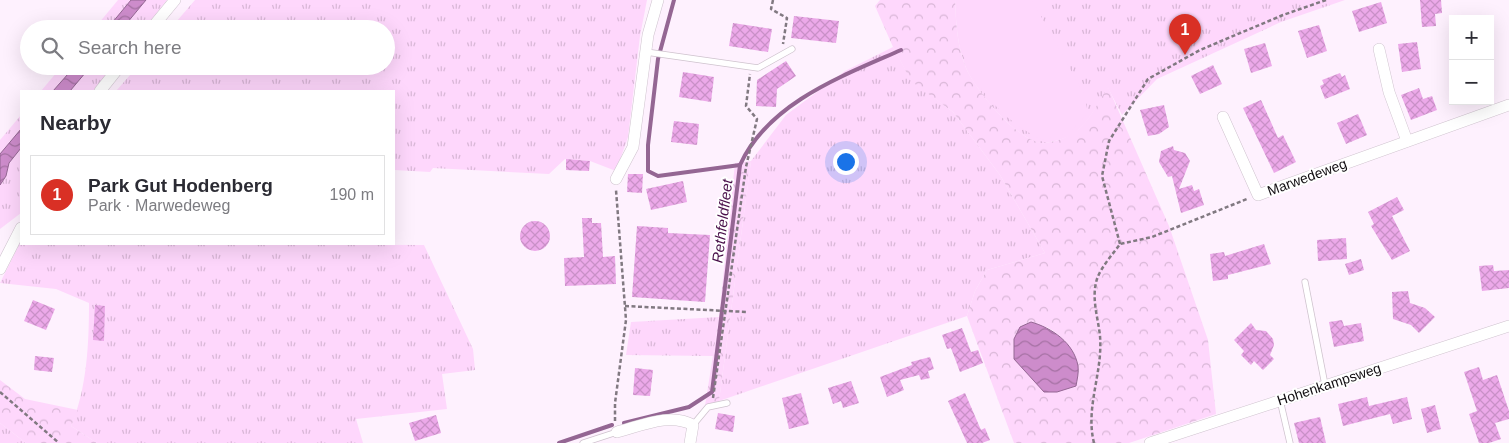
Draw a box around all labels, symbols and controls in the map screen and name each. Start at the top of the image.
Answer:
pin: 1 [1169,14,1201,55]
map controls [1449,15,1494,105]
button: + [1449,15,1494,60]
search box [20,20,395,75]
icon: search [38,34,66,62]
text: Search here [78,37,182,58]
button: − [1449,60,1494,105]
text: Nearby [40,111,111,134]
your location [833,149,859,175]
street label: Marwedeweg [1265,155,1349,199]
text: Park Gut Hodenberg [88,175,273,196]
water label: Rethfeldfleet [708,177,736,264]
text: 1 [53,186,61,203]
text: 190 m [330,186,374,203]
text: Park · Marwedeweg [88,197,230,214]
street label: Hohenkampsweg [1275,360,1383,408]

